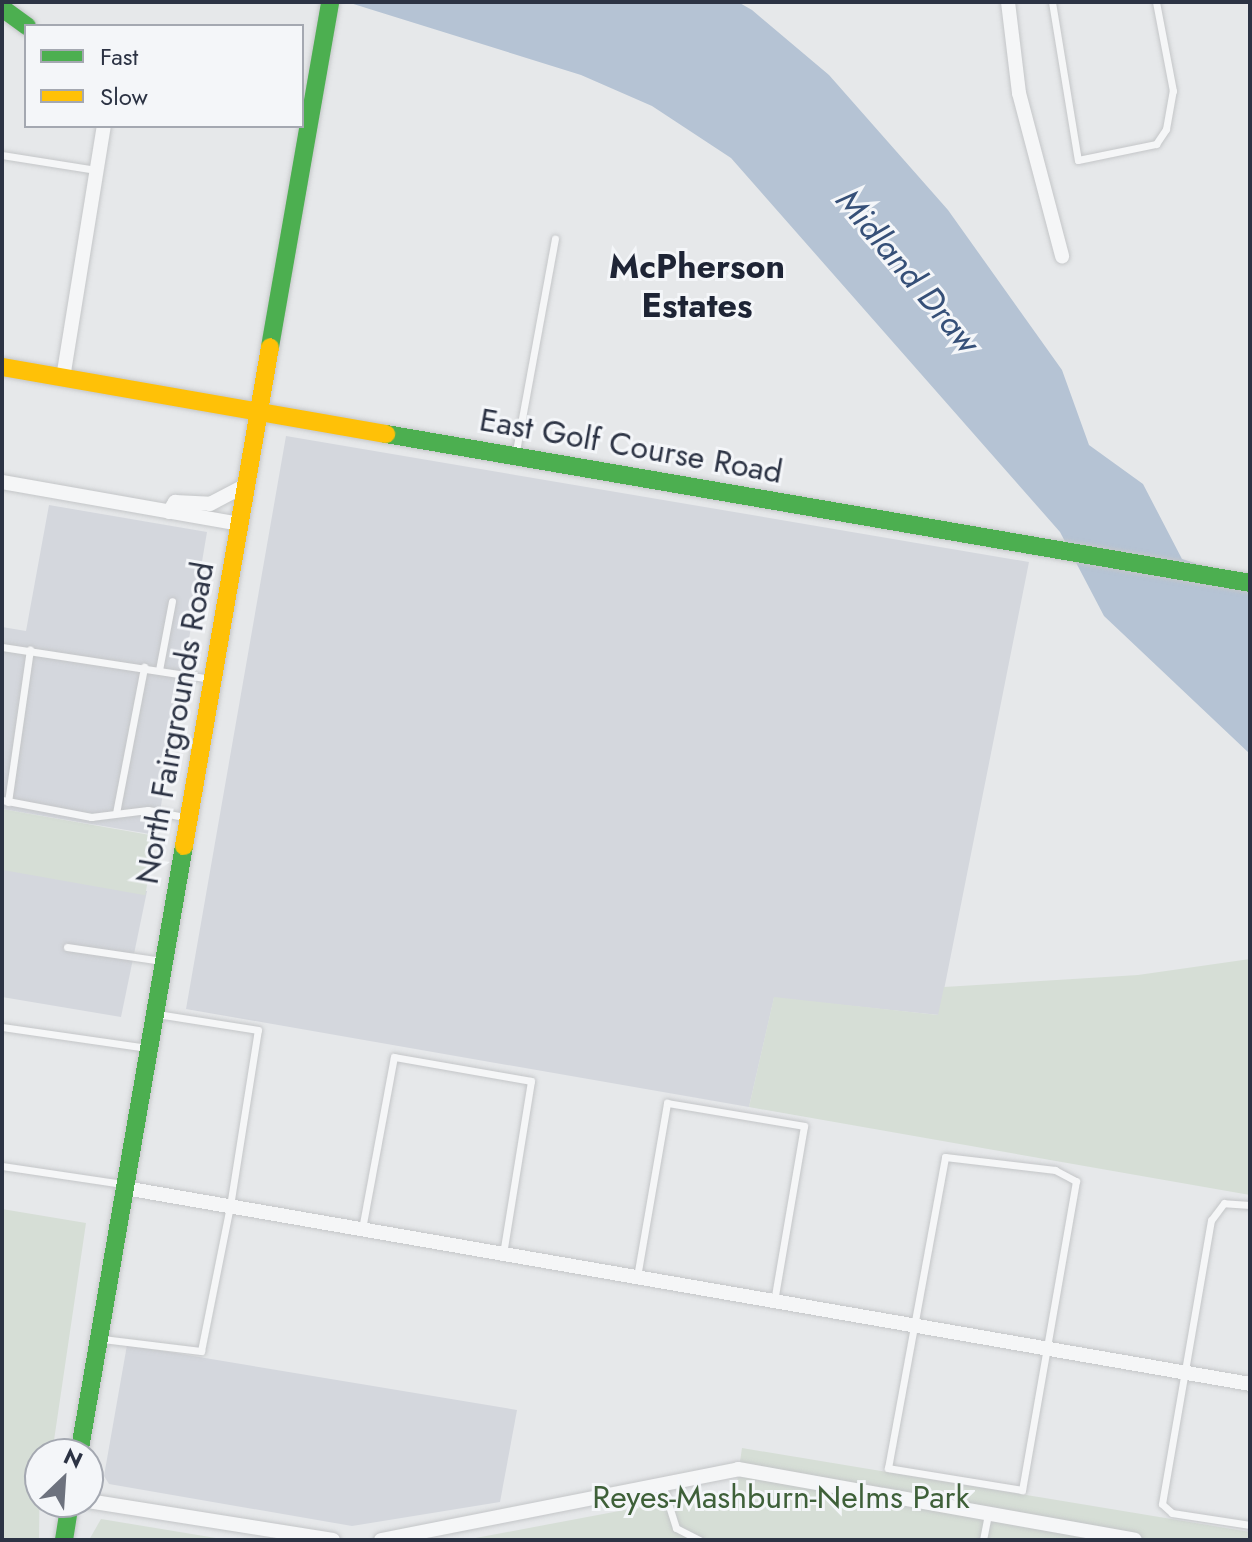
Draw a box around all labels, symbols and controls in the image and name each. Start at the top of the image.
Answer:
legend [24,24,304,128]
text: Fast [100,39,138,74]
text: Slow [100,79,148,114]
water label: Midland Draw [828,181,988,361]
district label: McPherson Estates [609,246,785,326]
street label: East Golf Course Road [477,400,785,492]
street label: North Fairgrounds Road [128,559,222,887]
north arrow [24,1438,104,1518]
text: N [59,1440,88,1476]
park label: Reyes-Mashburn-Nelms Park [592,1478,970,1516]

